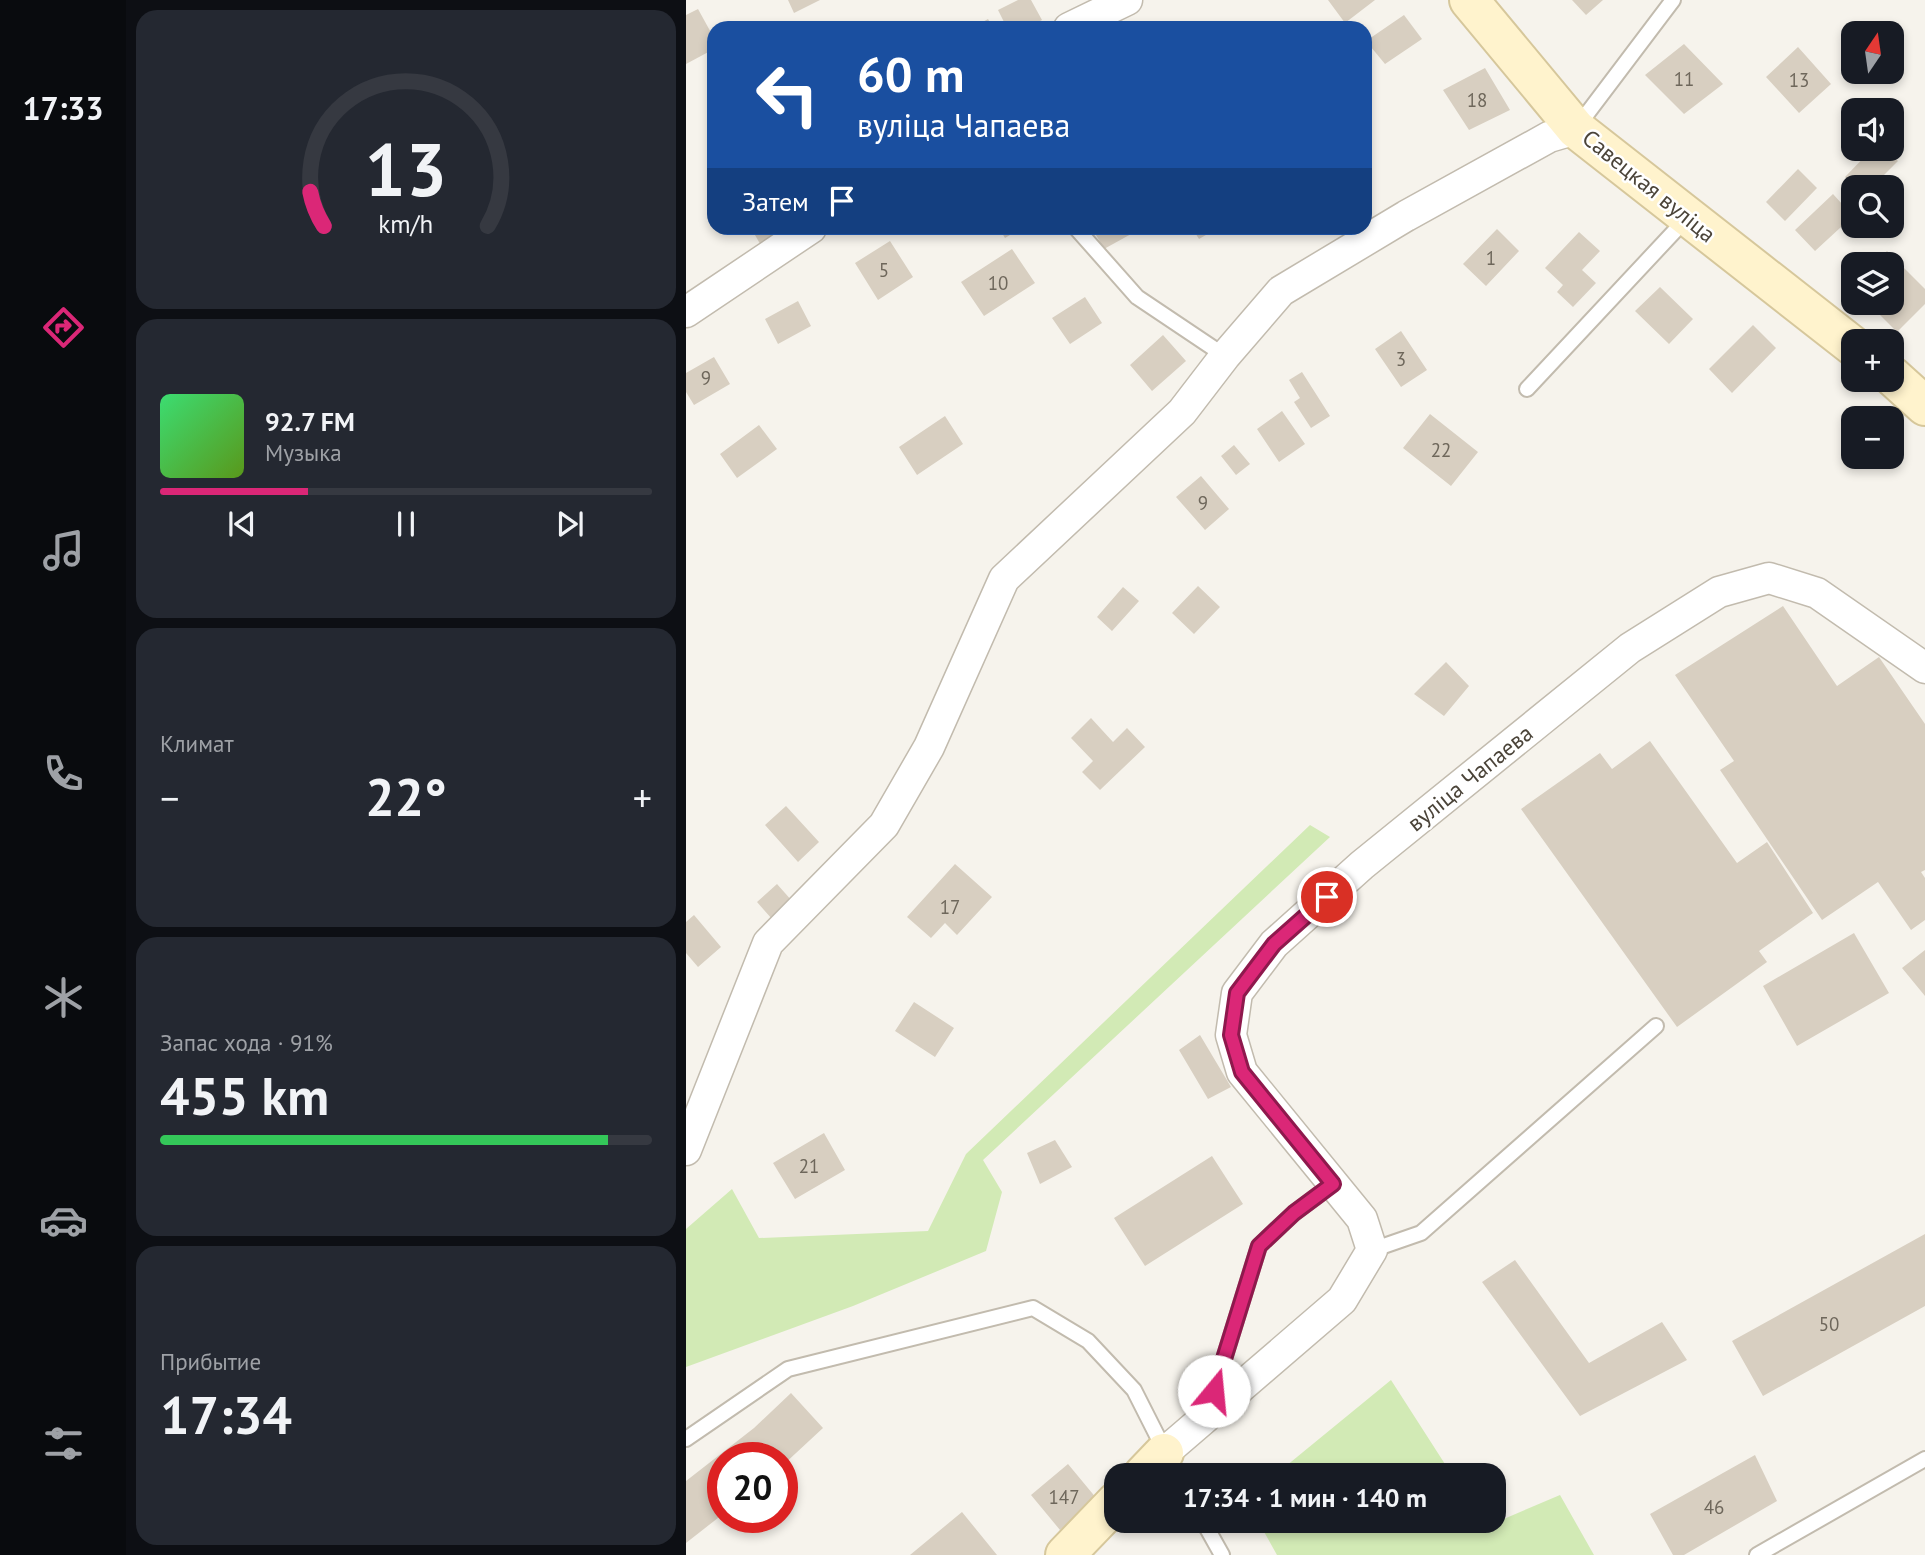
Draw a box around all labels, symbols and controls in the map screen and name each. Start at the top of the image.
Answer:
north arrow [1841,21,1904,84]
map controls [1841,21,1904,469]
text: 60 m [857,42,964,106]
icon: left [742,49,833,140]
house number: 11 [1674,67,1694,91]
house number: 13 [1789,68,1809,92]
text: 17:33 [22,87,104,129]
house number: 18 [1467,88,1487,112]
button: sound [1841,98,1904,161]
text: вуліца Чапаева [857,104,1070,146]
text: 13 [365,122,447,216]
street label: Савецкая вуліца [1577,123,1722,248]
button: search [1841,175,1904,238]
icon: arrive [823,182,861,220]
text: Затем [742,185,809,218]
text: km/h [379,207,433,239]
house number: 1 [1486,246,1496,270]
button: layers [1841,252,1904,315]
house number: 5 [879,258,889,282]
house number: 10 [988,271,1008,295]
icon: directions [39,303,88,352]
button: + [1841,329,1904,392]
house number: 3 [1396,347,1406,371]
house number: 9 [701,366,711,390]
text: 92.7 FM [265,405,355,438]
button: − [1841,406,1904,469]
text: Музыка [265,438,342,467]
house number: 22 [1431,438,1451,462]
house number: 9 [1198,491,1208,515]
icon: previous [223,505,261,543]
icon: pause [387,505,425,543]
icon: next [551,505,589,543]
icon: music [39,526,88,575]
street label: вуліца Чапаева [1401,718,1538,837]
text: Климат [160,729,234,758]
icon: phone [39,749,88,798]
text: 22° [365,763,447,830]
text: − [160,773,179,822]
text: + [633,773,652,822]
pin [1297,867,1357,927]
icon: arrive [1308,878,1346,916]
house number: 17 [940,895,960,919]
icon: climate [39,973,88,1022]
text: Запас хода · 91% [160,1028,333,1057]
text: 455 km [160,1062,329,1129]
house number: 21 [799,1154,819,1178]
icon: car [39,1196,88,1245]
house number: 50 [1819,1312,1839,1336]
text: Прибытие [160,1347,261,1376]
position arrow [1177,1354,1251,1428]
text: 17:34 [160,1381,292,1448]
icon: filters [39,1419,88,1468]
speed limit sign: 20 [707,1442,798,1533]
text: 17:34 · 1 мин · 140 m [1183,1481,1427,1514]
house number: 147 [1048,1485,1080,1509]
house number: 46 [1704,1495,1724,1519]

